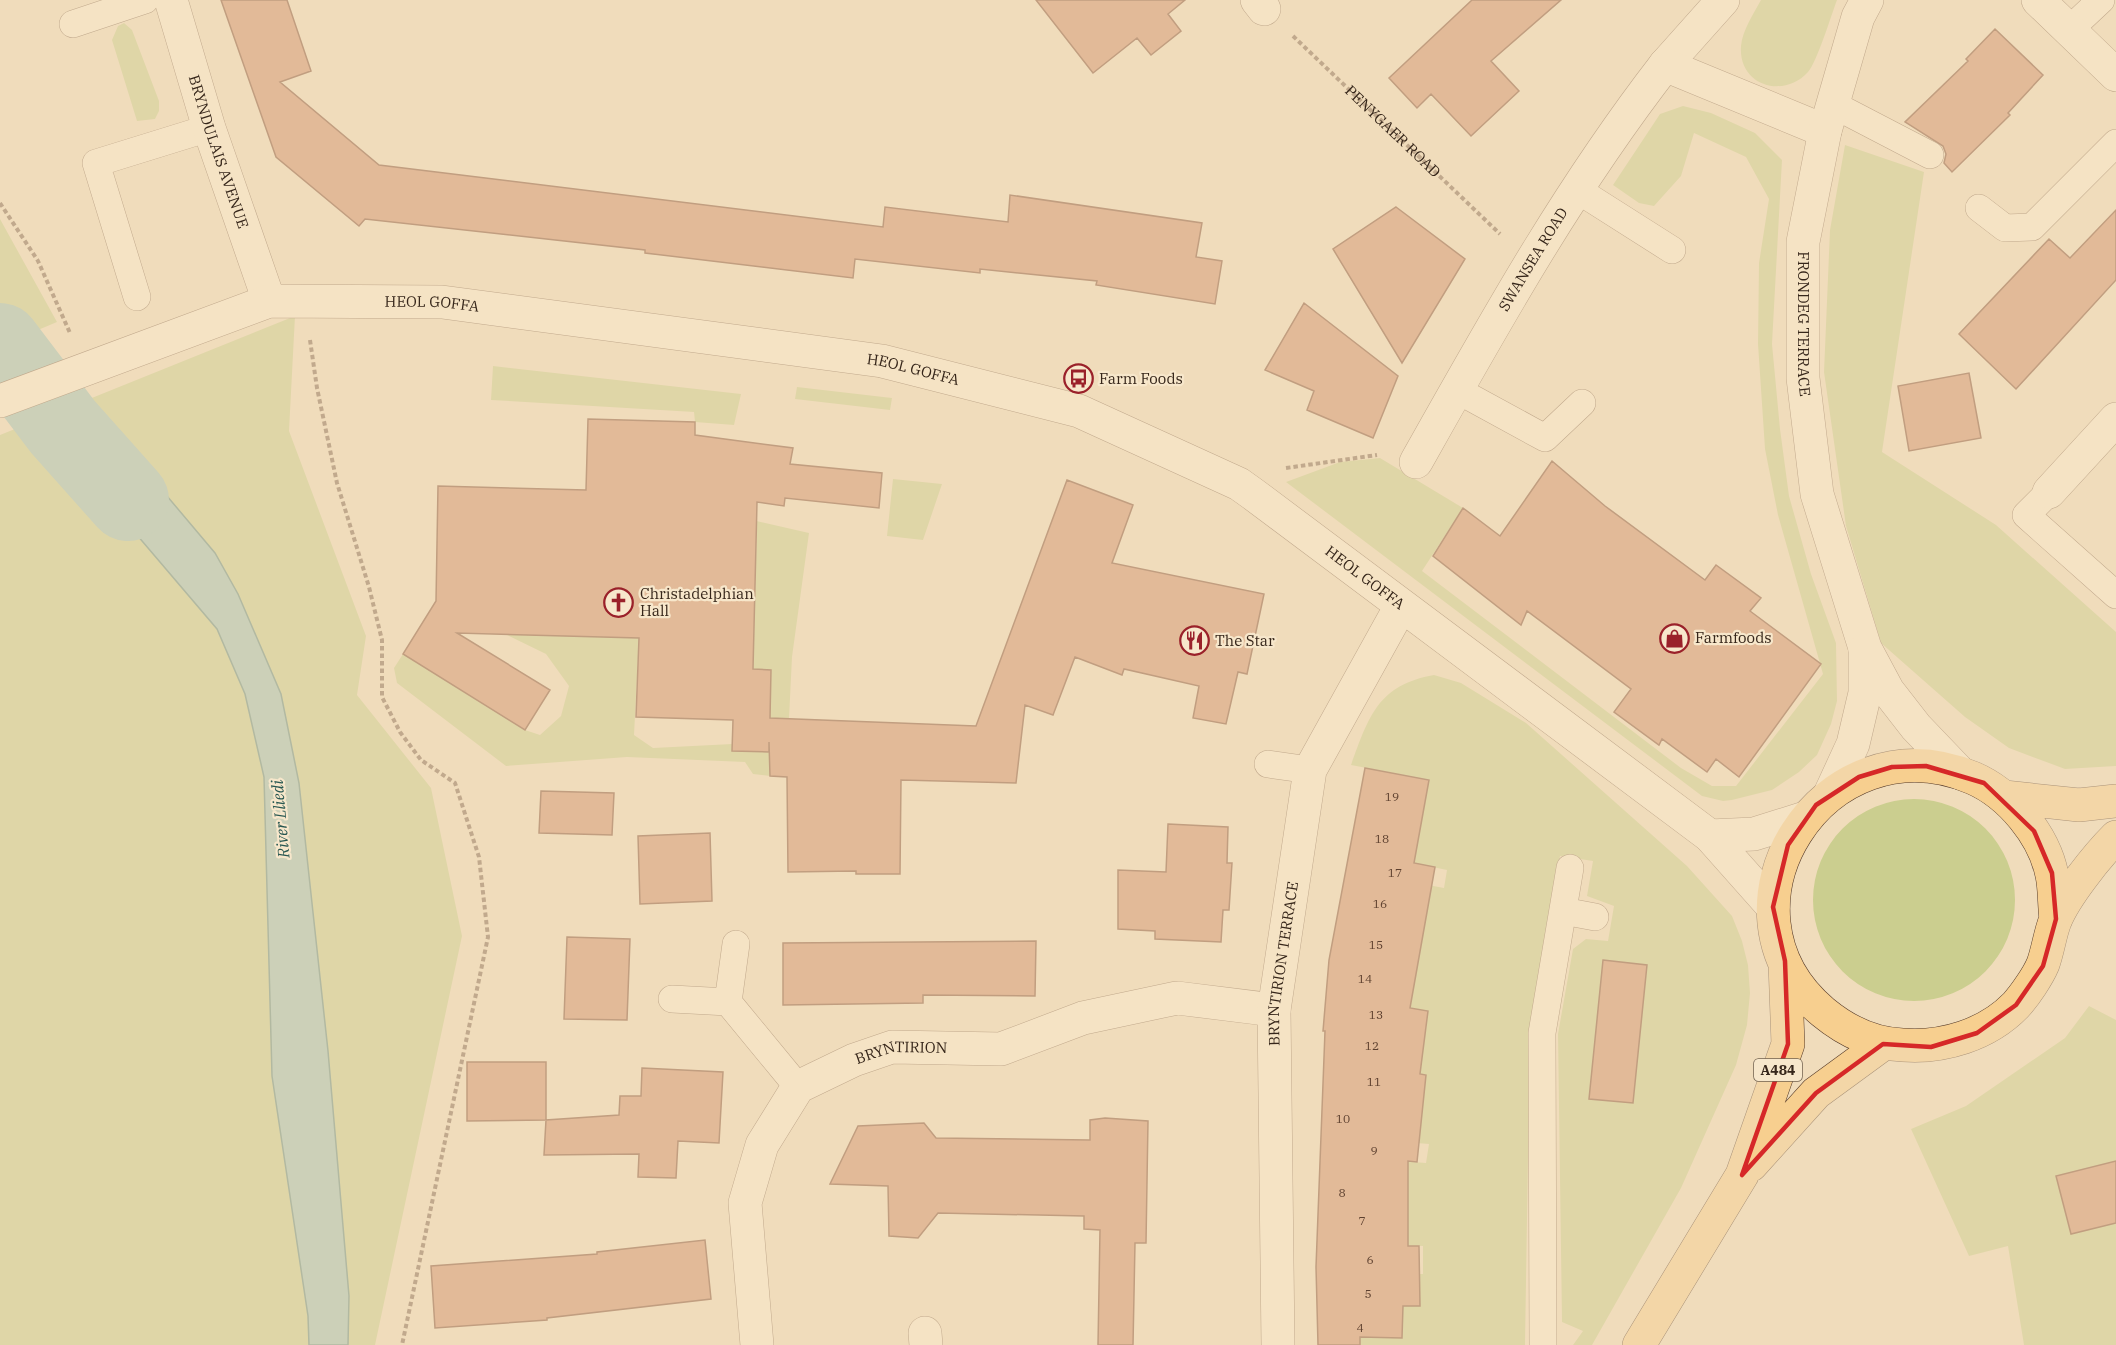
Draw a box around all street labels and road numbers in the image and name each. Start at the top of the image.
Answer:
street label: BRYNDULAIS AVENUE [185,73,253,231]
street label: PENYGAER ROAD [1341,81,1445,181]
street label: SWANSEA ROAD [1494,204,1572,314]
street label: FRONDEG TERRACE [1794,251,1815,398]
street label: HEOL GOFFA [385,292,481,316]
street label: HEOL GOFFA [866,349,962,389]
street label: HEOL GOFFA [1322,541,1409,614]
street label: BRYNTIRION TERRACE [1264,880,1302,1046]
street label: BRYNTIRION [853,1037,947,1068]
road number: A484 [1754,1059,1802,1081]

